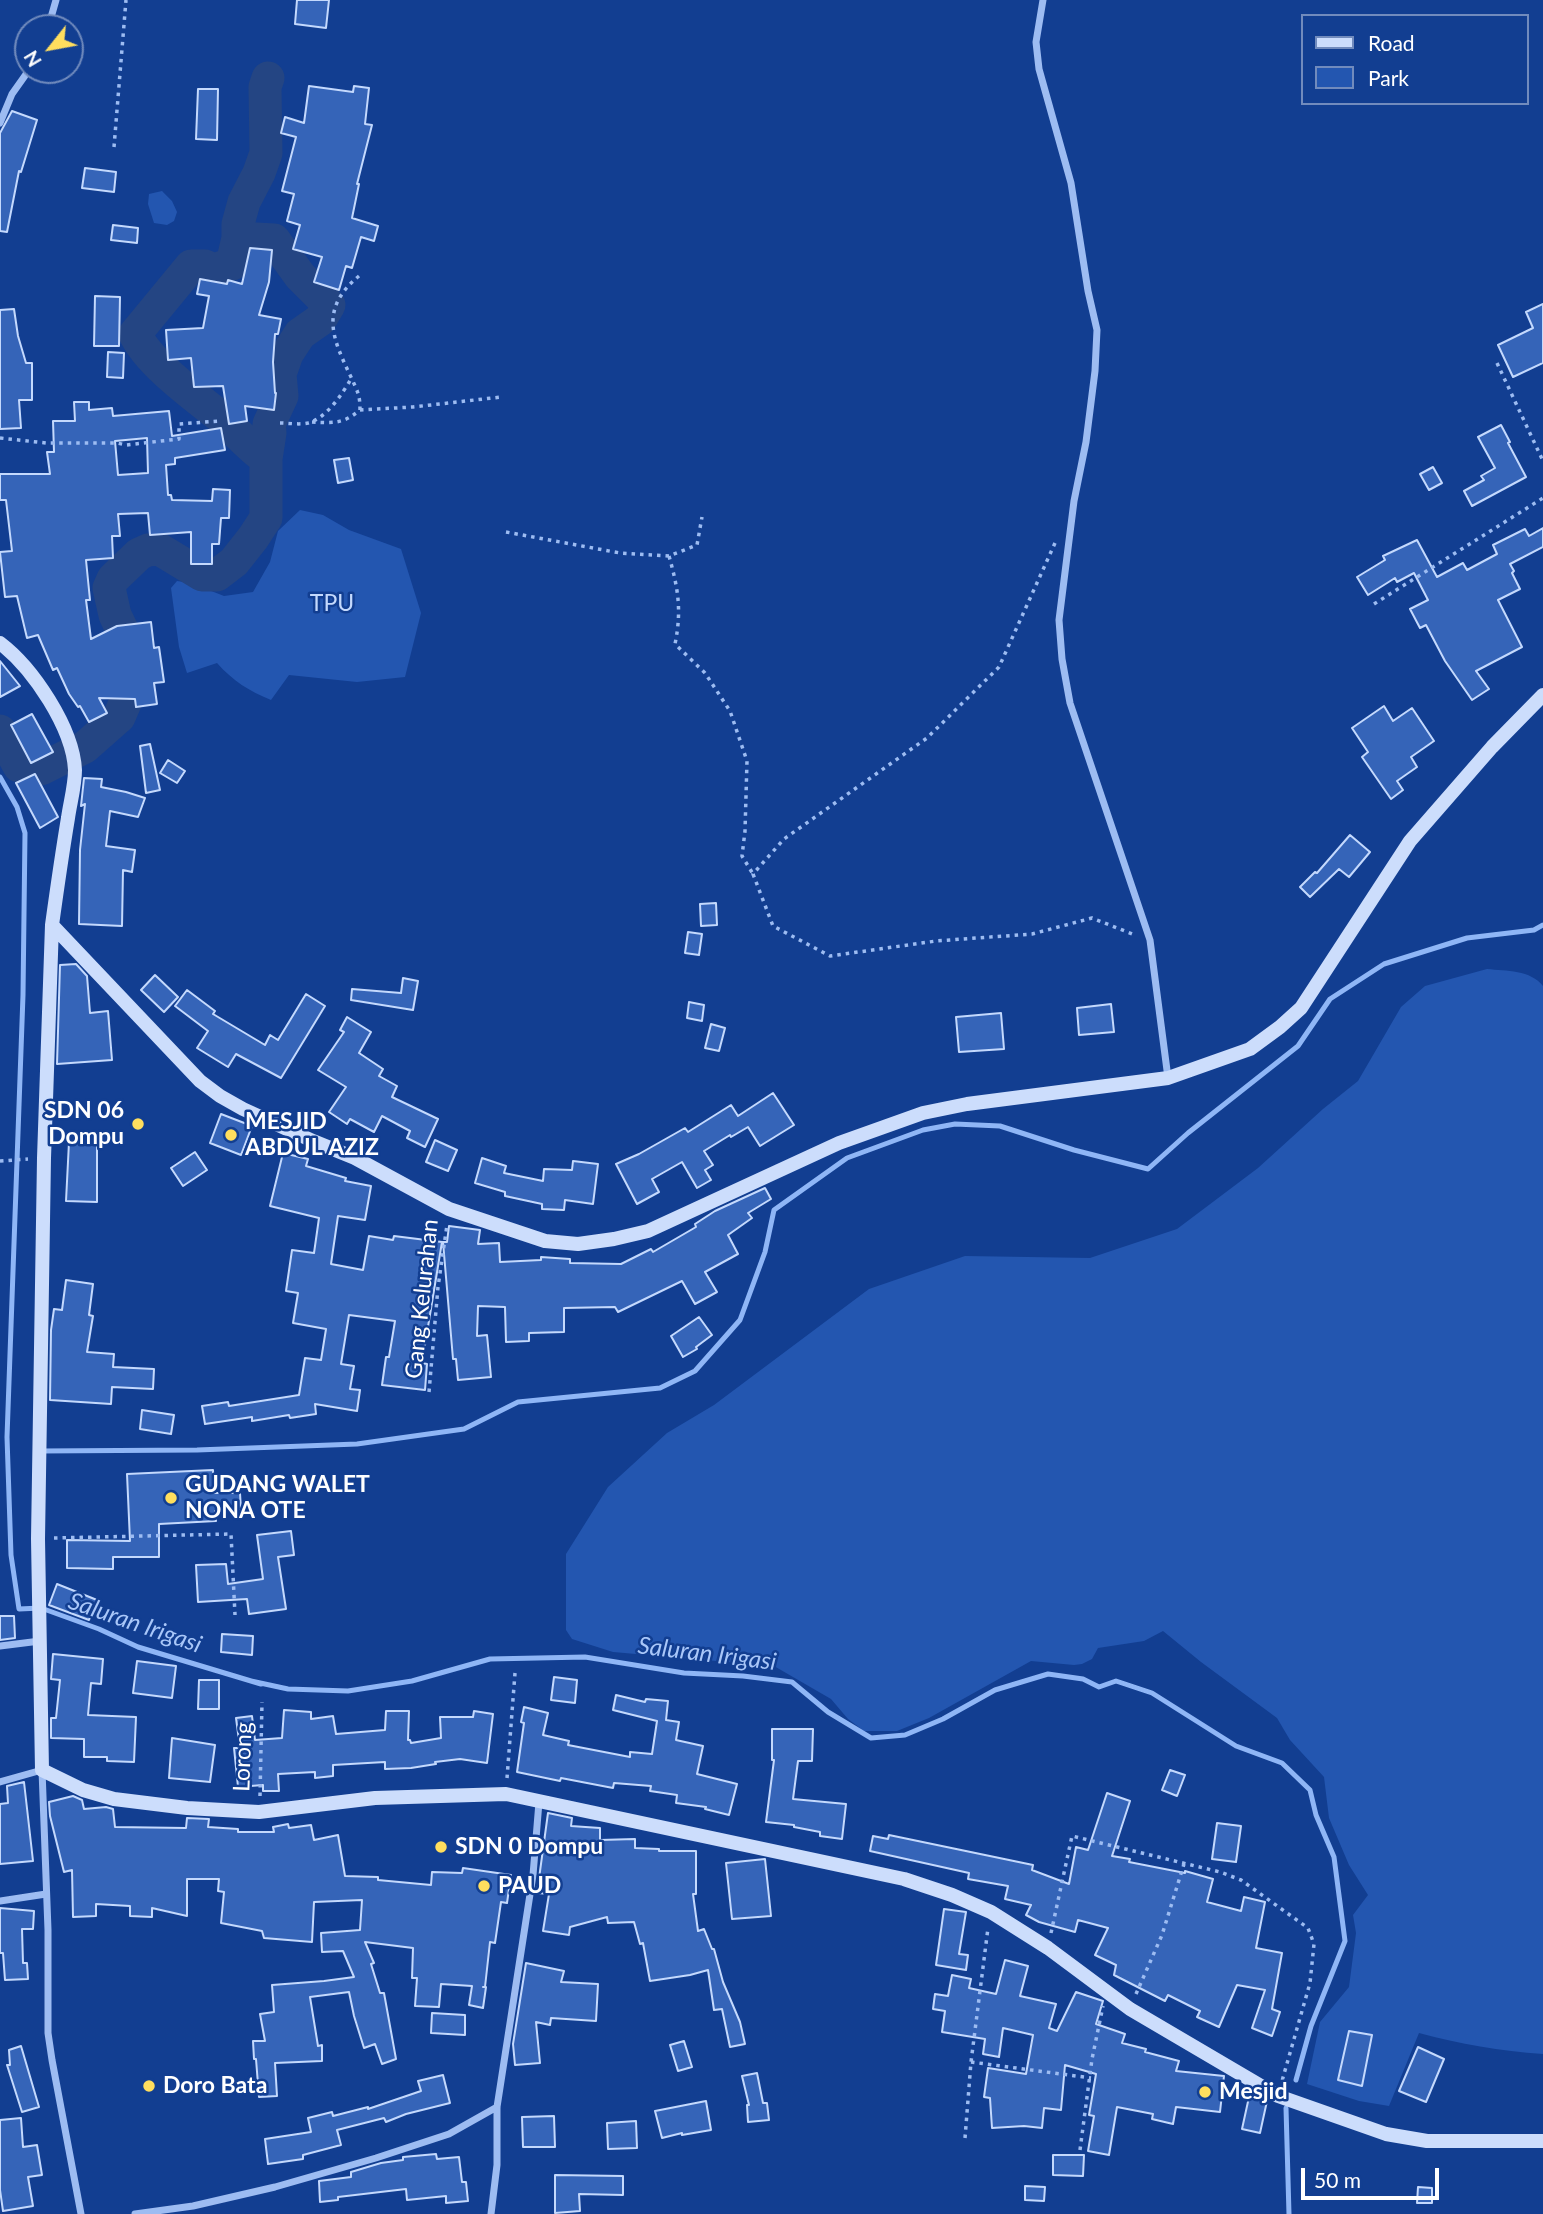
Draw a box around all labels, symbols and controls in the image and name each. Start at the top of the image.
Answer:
north arrow [14,14,84,84]
legend [1302,14,1529,105]
text: Road [1368,30,1415,55]
text: N [19,47,46,71]
text: Park [1368,65,1409,90]
park label: TPU [310,590,354,618]
place label: SDN 06 Dompu [44,1097,124,1151]
place label: MESJID ABDUL AZIZ [245,1108,379,1162]
marker: SDN 06 Dompu [130,1116,146,1132]
marker: MESJID ABDUL AZIZ [223,1127,239,1143]
street label: Gang Kelurahan [400,1218,444,1380]
place label: GUDANG WALET NONA OTE [185,1471,370,1525]
marker: GUDANG WALET NONA OTE [163,1490,179,1506]
water label: Saluran Irigasi [64,1587,206,1659]
water label: Saluran Irigasi [636,1631,778,1677]
street label: Lorong [228,1722,258,1792]
place label: SDN 0 Dompu [455,1833,603,1861]
marker: SDN 0 Dompu [433,1839,449,1855]
place label: PAUD [498,1872,561,1900]
marker: PAUD [476,1878,492,1894]
place label: Doro Bata [163,2072,267,2100]
marker: Doro Bata [141,2078,157,2094]
place label: Mesjid [1219,2078,1288,2106]
marker: Mesjid [1197,2084,1213,2100]
scale bar [1305,2154,1443,2198]
text: 50 m [1314,2167,1361,2192]

